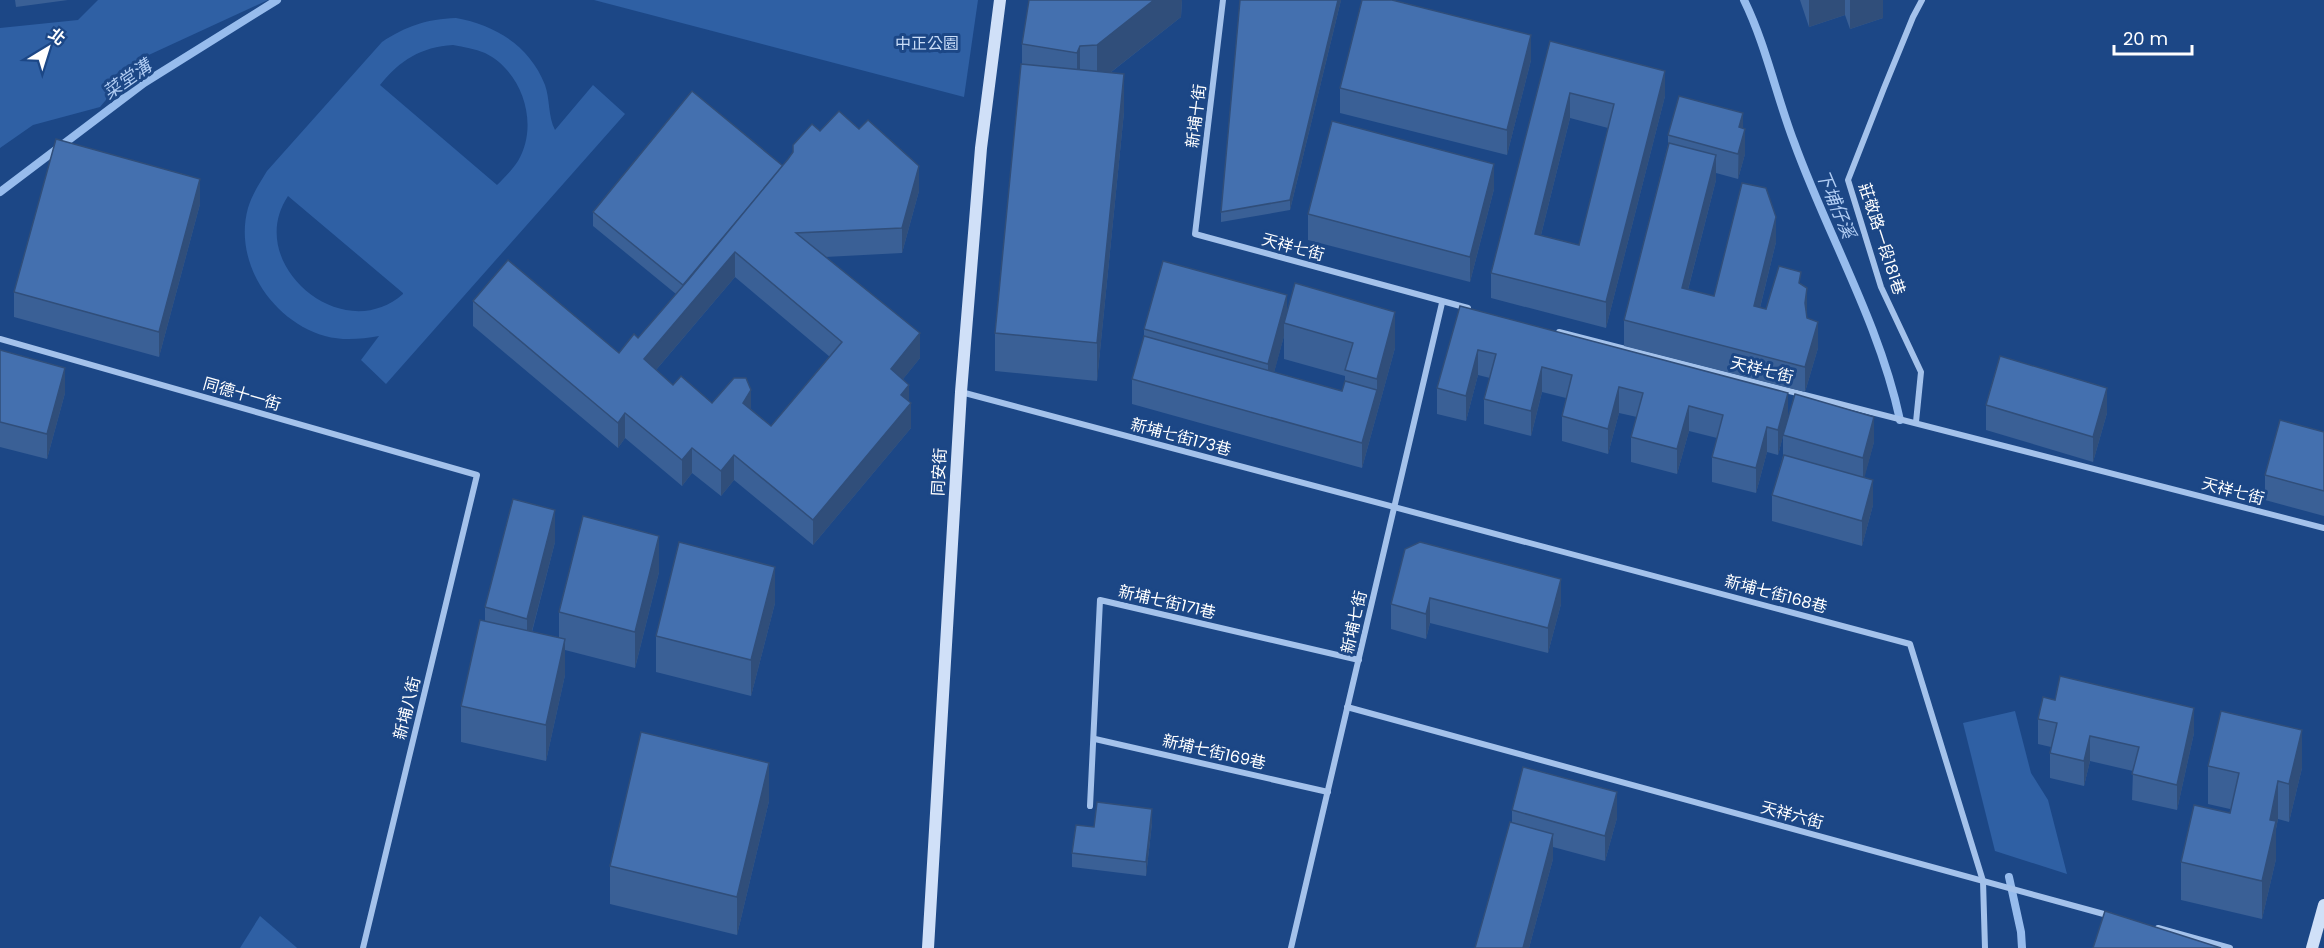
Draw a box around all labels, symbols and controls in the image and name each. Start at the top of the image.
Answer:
north arrow [18,18,78,78]
scale bar [2114,18,2192,56]
text: 北 [44,23,70,51]
text: 20 m [2123,26,2168,51]
park label: 中正公園 [895,32,959,55]
water label: 菜堂溝 [98,52,159,105]
street label: 新埔十街 [1181,83,1211,149]
water label: 下埔仔溪 [1810,166,1863,245]
street label: 莊敬路一段181巷 [1853,180,1911,298]
street label: 天祥七街 [1259,228,1327,266]
street label: 天祥七街 [1728,351,1796,389]
street label: 同德十一街 [200,372,284,416]
street label: 新埔七街173巷 [1128,413,1234,461]
street label: 同安街 [926,447,952,497]
street label: 天祥七街 [2199,472,2267,510]
street label: 新埔七街168巷 [1722,569,1830,619]
street label: 新埔七街171巷 [1116,580,1218,624]
street label: 新埔七街 [1336,588,1372,656]
street label: 新埔八街 [388,674,426,742]
street label: 新埔七街169巷 [1160,729,1268,775]
street label: 天祥六街 [1758,796,1826,834]

